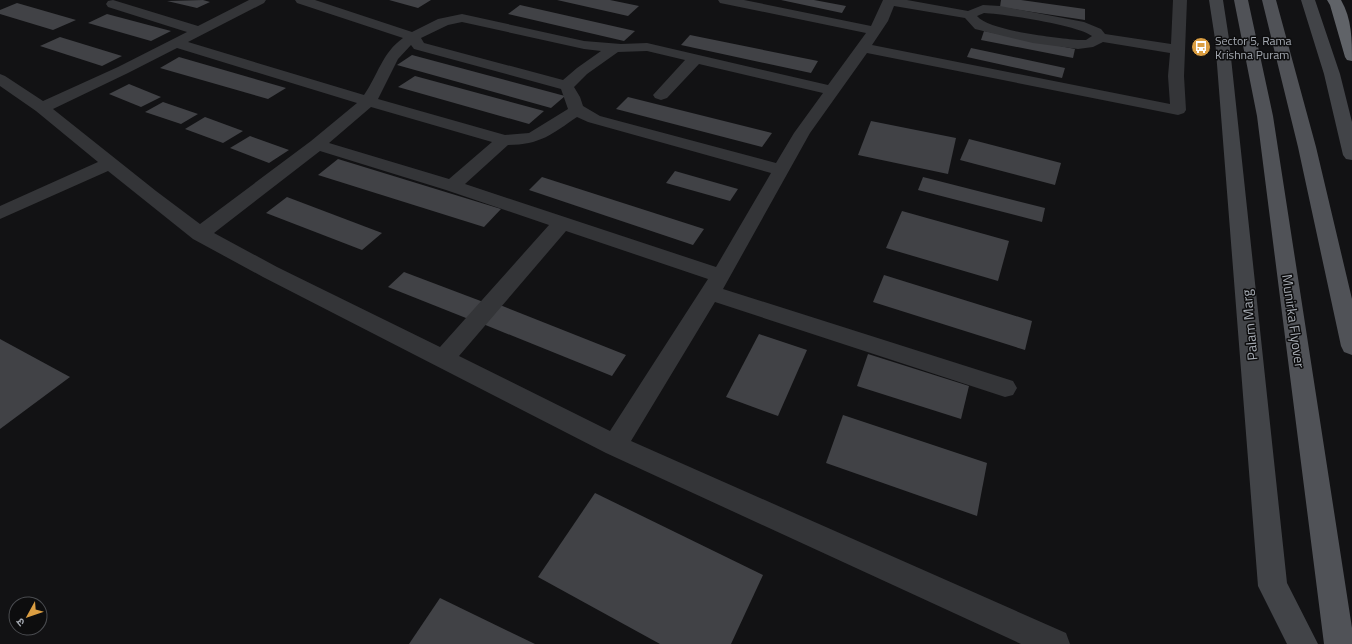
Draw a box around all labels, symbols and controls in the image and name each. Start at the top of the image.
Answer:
place label: Sector 5, Rama Krishna Puram [1215,31,1292,64]
bus stop icon: Sector 5, Rama Krishna Puram [1190,36,1212,58]
street label: Munirka Flyover [1277,273,1311,369]
street label: Palam Marg [1235,289,1263,361]
north arrow [8,596,48,636]
text: उ [12,614,29,630]

